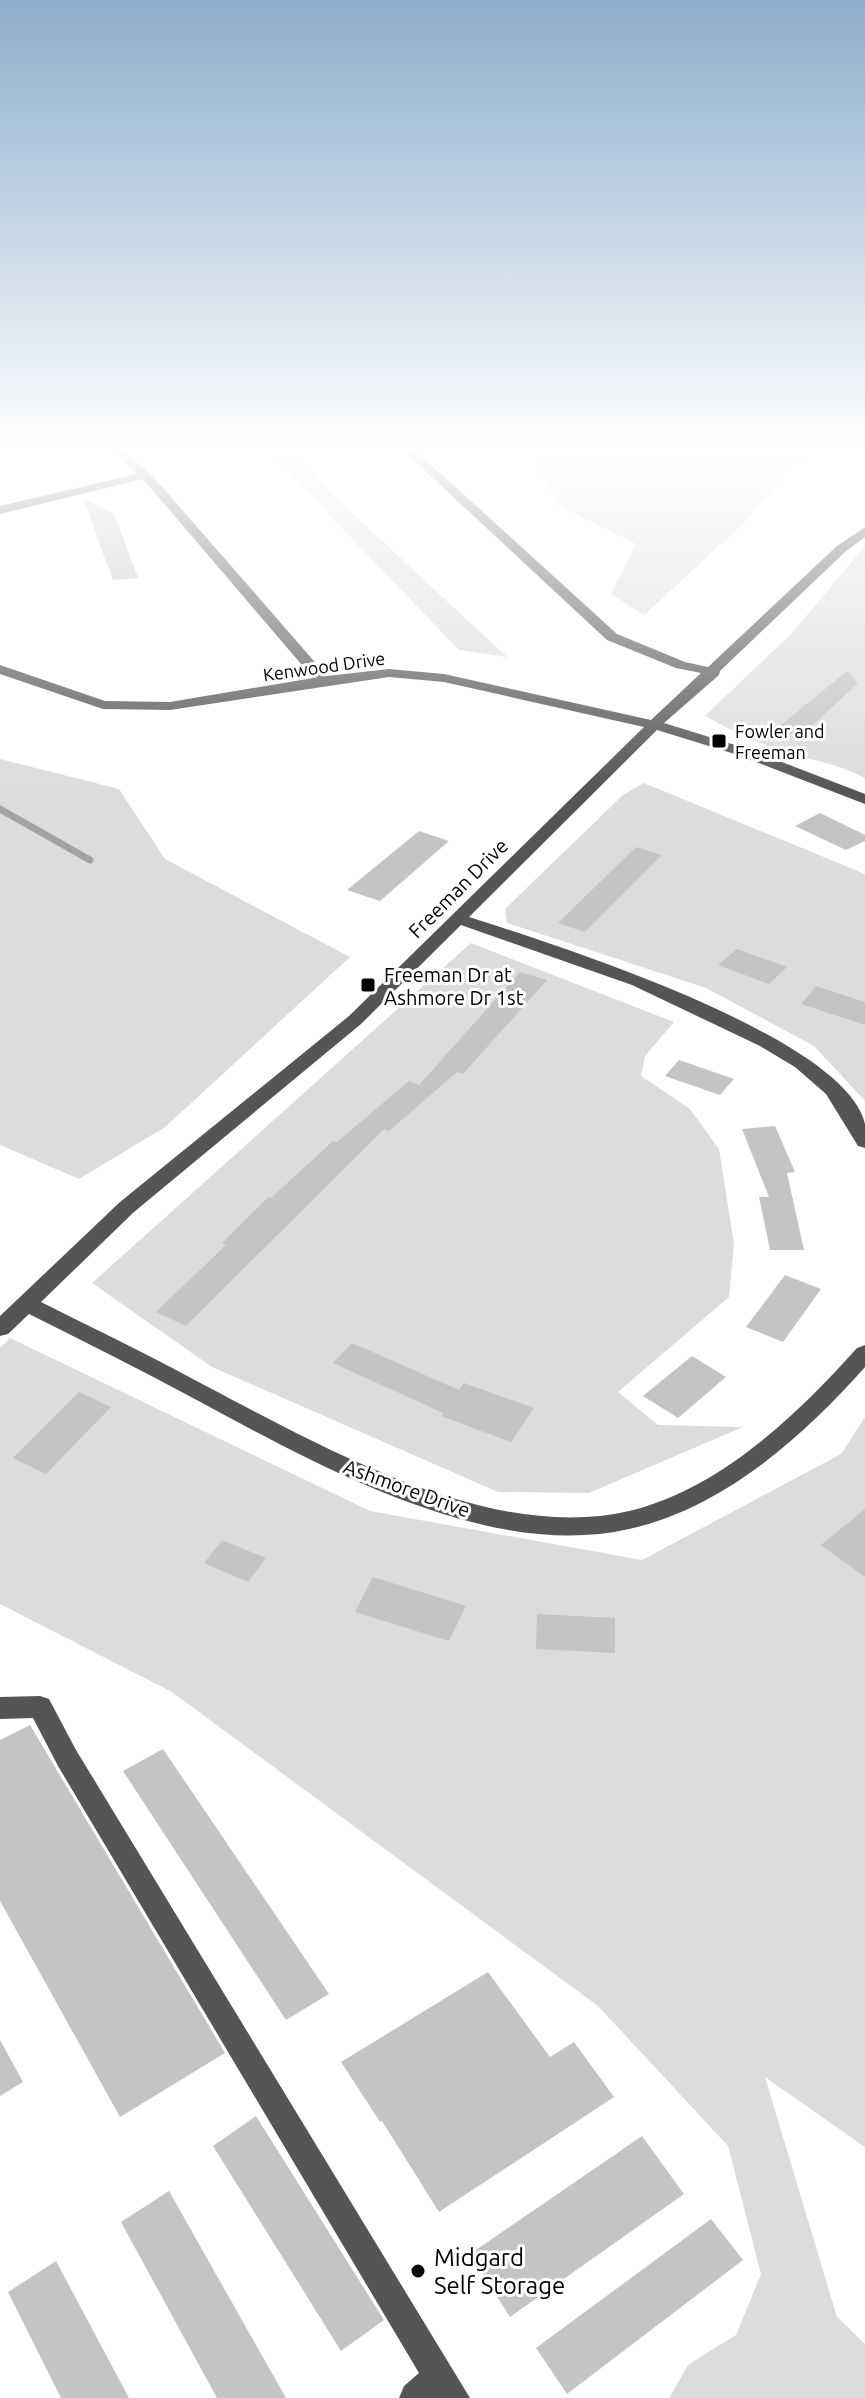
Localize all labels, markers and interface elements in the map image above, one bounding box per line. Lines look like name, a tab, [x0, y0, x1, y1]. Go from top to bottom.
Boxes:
street label: Kenwood Drive	[262, 648, 386, 684]
place label: Fowler and Freeman	[735, 721, 825, 762]
marker: Fowler and Freeman	[710, 732, 728, 750]
street label: Freeman Drive	[404, 834, 512, 942]
place label: Freeman Dr at Ashmore Dr 1st	[384, 963, 524, 1009]
marker: Freeman Dr at Ashmore Dr 1st	[359, 976, 377, 994]
street label: Ashmore Drive	[341, 1454, 473, 1522]
place label: Midgard Self Storage	[434, 2244, 565, 2299]
marker: Midgard Self Storage	[409, 2262, 427, 2280]

